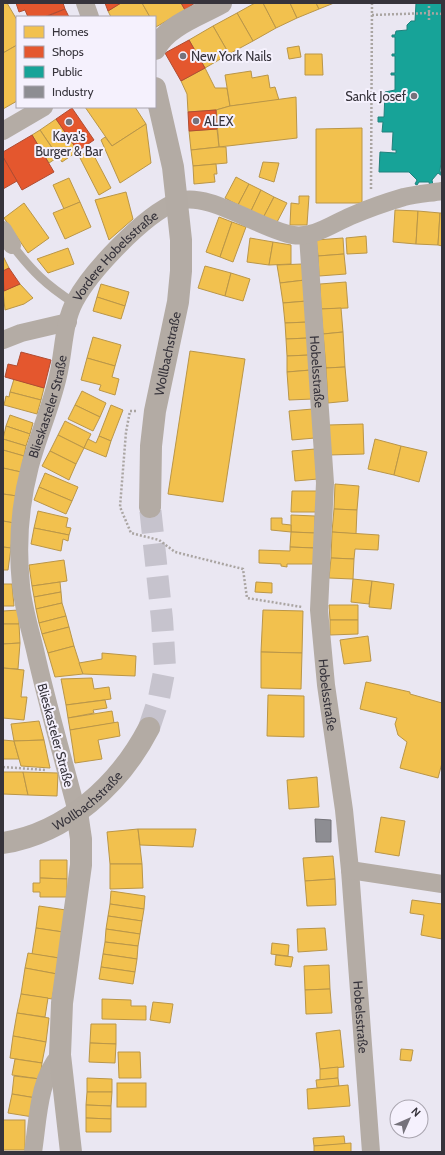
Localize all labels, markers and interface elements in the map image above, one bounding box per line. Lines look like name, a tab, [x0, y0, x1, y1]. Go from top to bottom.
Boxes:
legend	[16, 16, 156, 108]
text: Homes	[52, 24, 89, 39]
text: Shops	[52, 44, 84, 59]
place label: New York Nails	[191, 48, 272, 64]
marker: New York Nails	[178, 51, 188, 61]
text: Public	[52, 64, 83, 79]
text: Industry	[52, 84, 93, 99]
place label: Sankt Josef	[345, 88, 407, 104]
marker: Sankt Josef	[409, 91, 419, 101]
place label: ALEX	[204, 113, 234, 129]
marker: ALEX	[191, 116, 201, 126]
marker: Kaya's Burger & Bar	[64, 117, 74, 127]
place label: Kaya's Burger & Bar	[35, 128, 104, 159]
street label: Vordere Hobelsstraße	[69, 207, 161, 304]
street label: Wollbachstraße	[150, 310, 184, 397]
street label: Hobelsstraße	[307, 335, 328, 409]
street label: Blieskasteler Straße	[25, 354, 70, 460]
street label: Hobelsstraße	[316, 658, 341, 732]
street label: Blieskasteler Straße	[34, 681, 78, 789]
street label: Wollbachstraße	[49, 767, 126, 834]
street label: Hobelsstraße	[350, 980, 372, 1054]
north arrow	[389, 1099, 429, 1139]
text: N	[408, 1104, 424, 1120]

